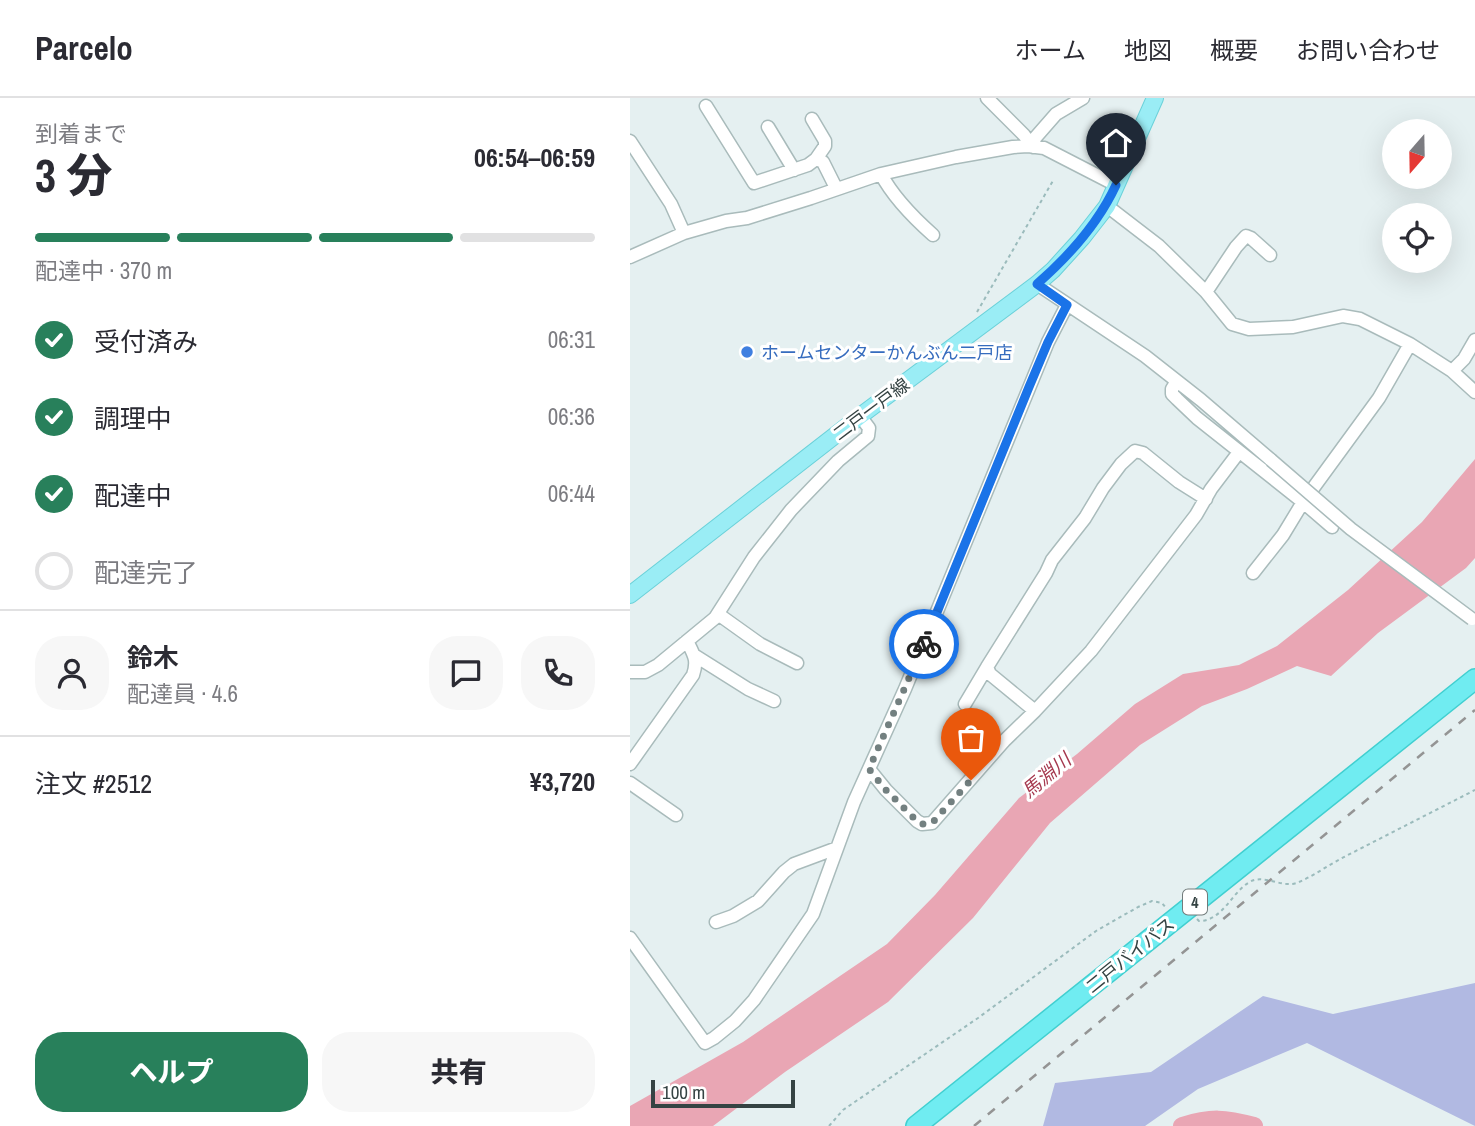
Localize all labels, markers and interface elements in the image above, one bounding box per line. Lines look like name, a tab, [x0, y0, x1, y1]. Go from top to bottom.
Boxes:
text: Parcelo	[35, 26, 133, 70]
text: ホーム	[1015, 34, 1086, 66]
text: 地図	[1124, 34, 1172, 66]
text: 概要	[1210, 34, 1258, 66]
text: お問い合わせ	[1296, 34, 1440, 66]
pin	[1086, 113, 1146, 185]
text: 到着まで	[35, 118, 127, 149]
north arrow	[1382, 119, 1452, 189]
map controls	[1382, 119, 1452, 273]
icon: home	[1097, 124, 1135, 162]
text: 06:54–06:59	[474, 140, 595, 175]
text: 3 分	[35, 144, 112, 206]
button: locate	[1382, 203, 1452, 273]
text: 配達中 · 370 m	[35, 255, 172, 286]
icon: check	[35, 321, 73, 359]
text: 受付済み	[94, 324, 198, 359]
text: 06:31	[548, 324, 595, 355]
place label: ホームセンターかんぶん二戸店	[761, 340, 1012, 365]
marker: ホームセンターかんぶん二戸店	[739, 344, 755, 360]
street label: 二戸一戸線	[828, 372, 914, 446]
icon: check	[35, 398, 73, 436]
text: 調理中	[94, 401, 172, 436]
text: 06:36	[548, 401, 595, 432]
icon: check	[35, 475, 73, 513]
text: 配達中	[94, 478, 172, 513]
text: 06:44	[548, 478, 595, 509]
text: 配達完了	[94, 555, 198, 590]
courier	[889, 609, 959, 679]
icon: bike	[905, 625, 943, 663]
button: person	[35, 636, 109, 710]
button: chat	[429, 636, 503, 710]
button: phone	[521, 636, 595, 710]
text: 鈴木	[127, 640, 179, 675]
text: 配達員 · 4.6	[127, 678, 238, 709]
pin	[941, 708, 1001, 780]
icon: bag	[952, 719, 990, 757]
water label: 馬淵川	[1016, 745, 1078, 803]
text: ¥3,720	[530, 764, 595, 799]
text: 注文 #2512	[35, 766, 152, 801]
road number: 4	[1183, 890, 1207, 915]
street label: 二戸バイパス	[1080, 911, 1180, 999]
button: ヘルプ	[35, 1032, 308, 1112]
button: 共有	[322, 1032, 595, 1112]
scale bar	[651, 1077, 794, 1109]
text: 100 m	[662, 1079, 705, 1105]

